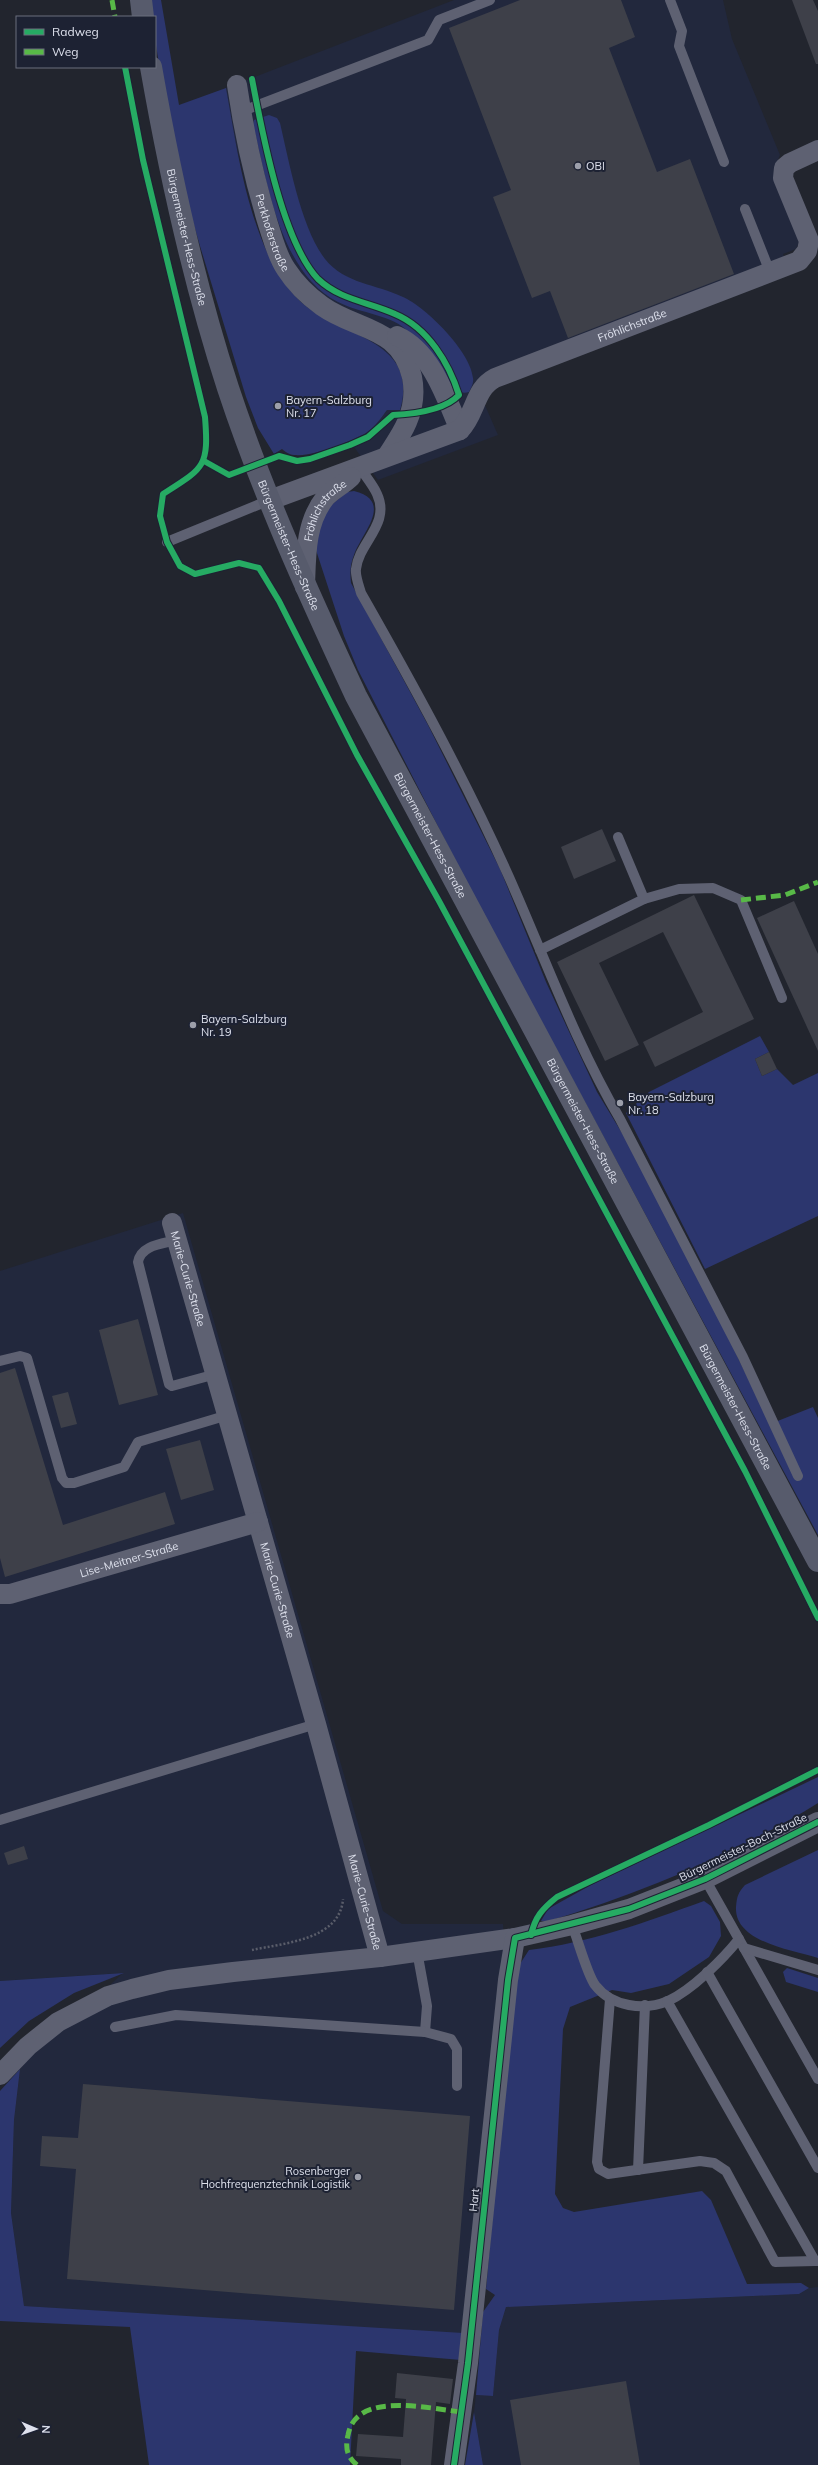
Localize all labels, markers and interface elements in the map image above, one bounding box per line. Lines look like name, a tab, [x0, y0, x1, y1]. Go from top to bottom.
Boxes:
legend	[16, 16, 156, 68]
text: Radweg	[52, 24, 99, 39]
text: Weg	[52, 44, 78, 59]
place label: OBI	[586, 159, 605, 173]
marker: OBI	[573, 161, 583, 171]
street label: Bürgermeister-Hess-Straße	[164, 167, 210, 307]
street label: Perkhoferstraße	[253, 192, 293, 274]
street label: Fröhlichstraße	[596, 306, 668, 345]
place label: Bayern-Salzburg Nr. 17	[286, 393, 372, 420]
marker: Bayern-Salzburg Nr. 17	[273, 401, 283, 411]
street label: Fröhlichstraße	[301, 477, 349, 543]
street label: Bürgermeister-Hess-Straße	[255, 478, 323, 613]
street label: Bürgermeister-Hess-Straße	[391, 770, 470, 901]
place label: Bayern-Salzburg Nr. 19	[201, 1012, 287, 1039]
marker: Bayern-Salzburg Nr. 19	[188, 1020, 198, 1030]
street label: Bürgermeister-Hess-Straße	[544, 1056, 622, 1186]
place label: Bayern-Salzburg Nr. 18	[628, 1090, 714, 1117]
marker: Bayern-Salzburg Nr. 18	[615, 1098, 625, 1108]
street label: Marie-Curie-Straße	[168, 1229, 208, 1328]
street label: Bürgermeister-Hess-Straße	[696, 1342, 775, 1472]
street label: Lise-Meitner-Straße	[78, 1539, 180, 1580]
street label: Marie-Curie-Straße	[257, 1541, 298, 1640]
street label: Bürgermeister-Boch-Straße	[677, 1810, 809, 1884]
street label: Marie-Curie-Straße	[345, 1853, 385, 1952]
place label: Rosenberger Hochfrequenztechnik Logistik	[200, 2164, 350, 2191]
marker: Rosenberger Hochfrequenztechnik Logistik	[353, 2172, 363, 2182]
street label: Hart	[466, 2188, 482, 2212]
north arrow	[16, 2409, 56, 2449]
text: N	[39, 2425, 53, 2434]

